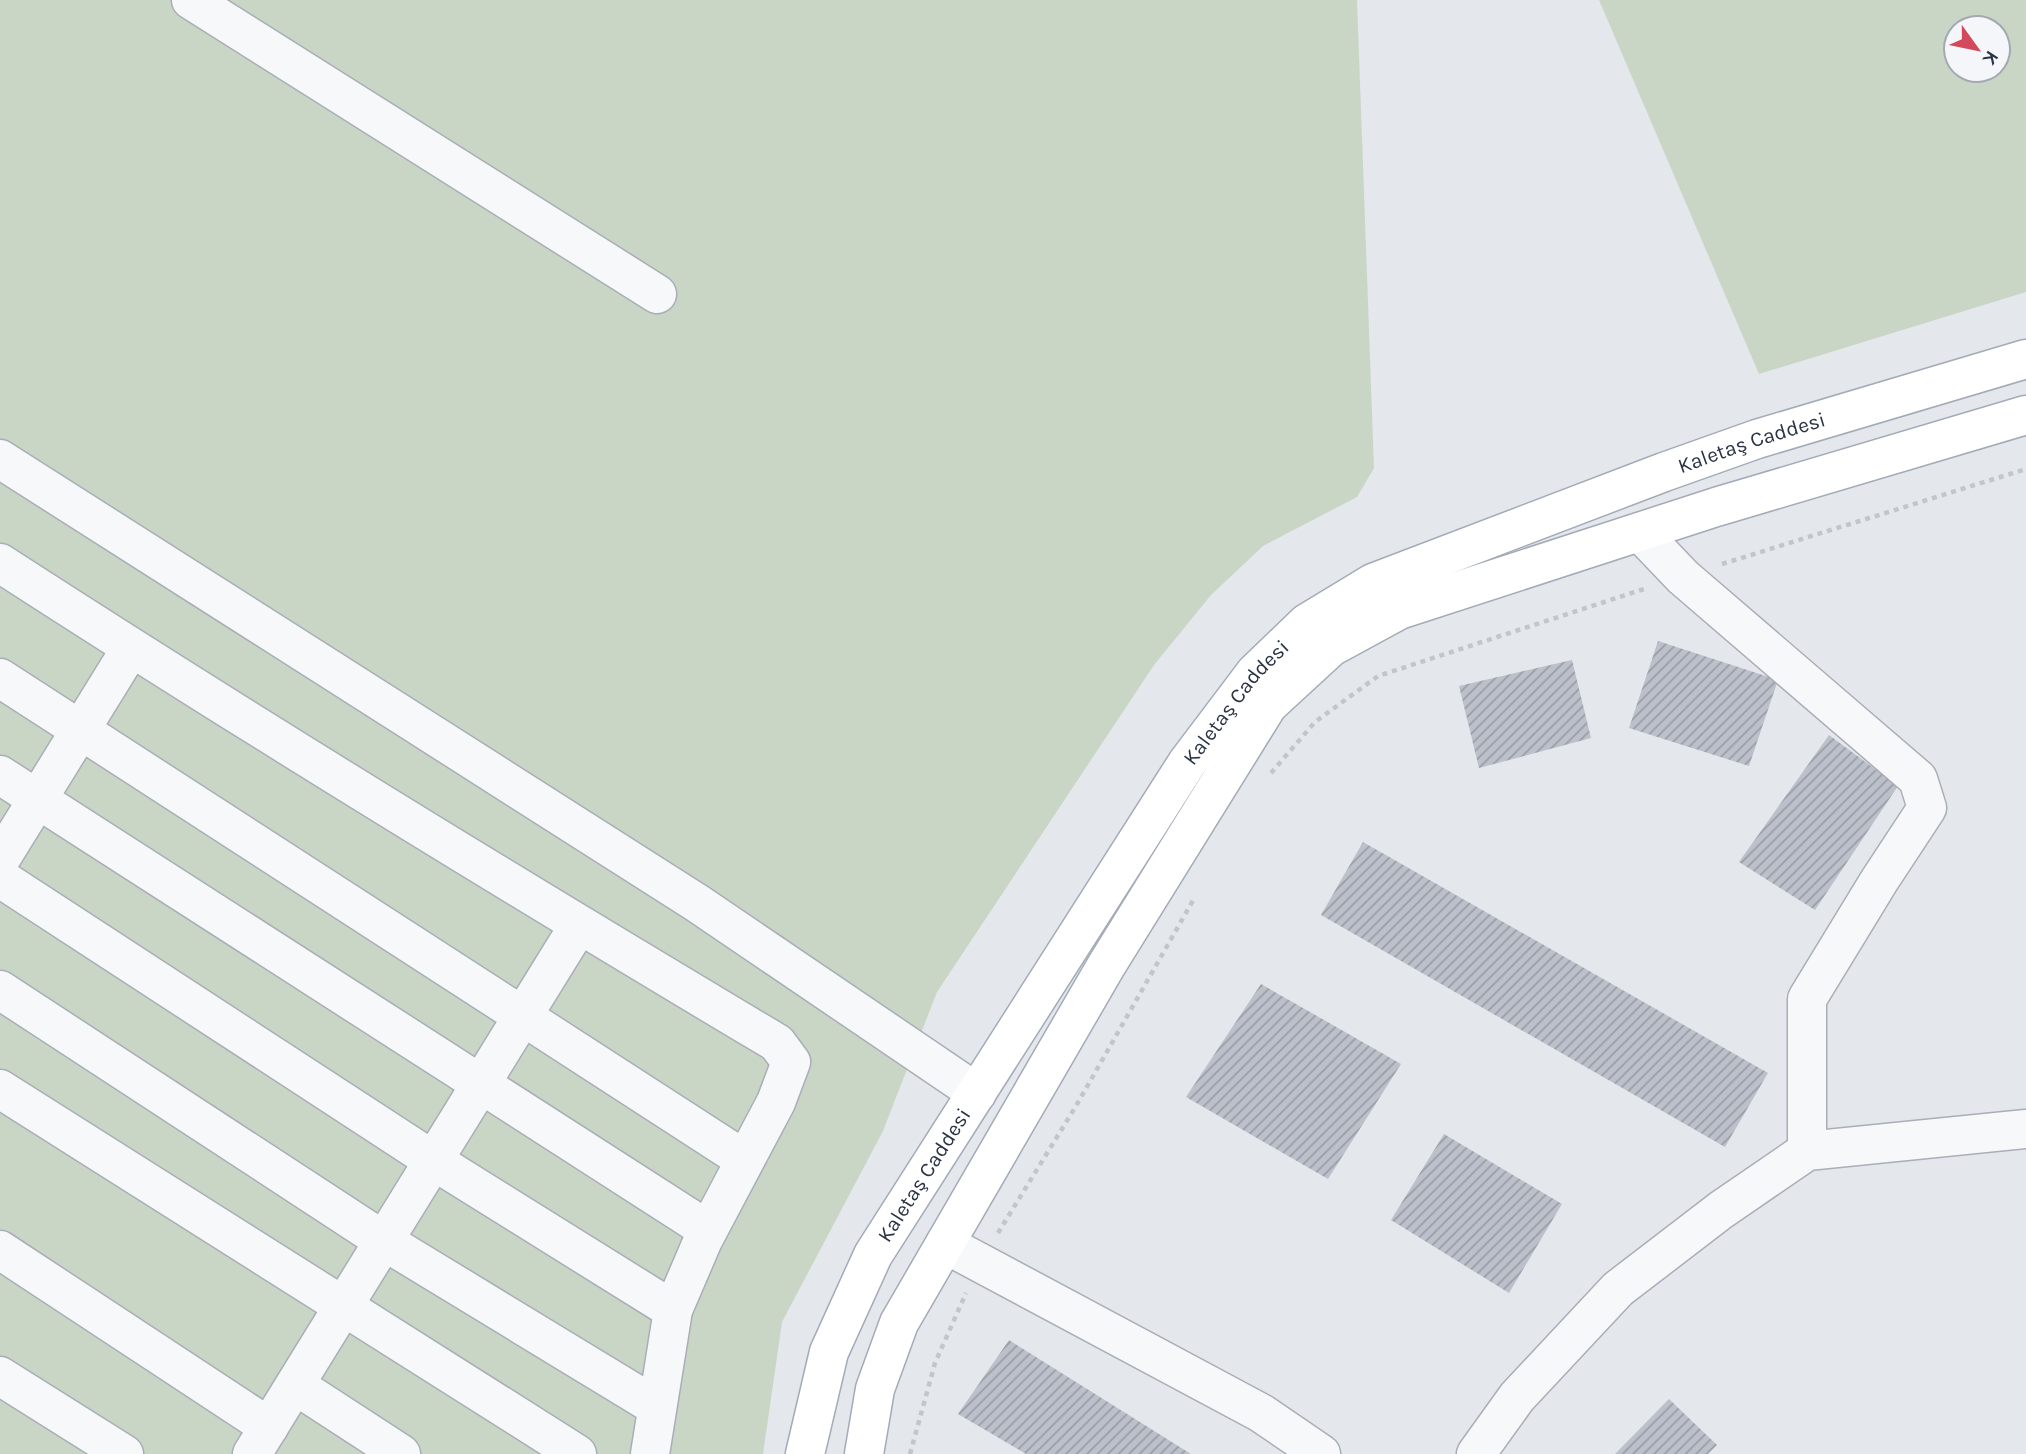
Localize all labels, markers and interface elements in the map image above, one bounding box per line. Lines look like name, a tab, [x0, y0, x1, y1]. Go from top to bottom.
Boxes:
north arrow	[1942, 14, 2012, 84]
text: K	[1978, 47, 2003, 69]
street label: Kaletaş Caddesi	[1675, 407, 1828, 478]
street label: Kaletaş Caddesi	[1178, 635, 1294, 769]
street label: Kaletaş Caddesi	[872, 1104, 975, 1247]

